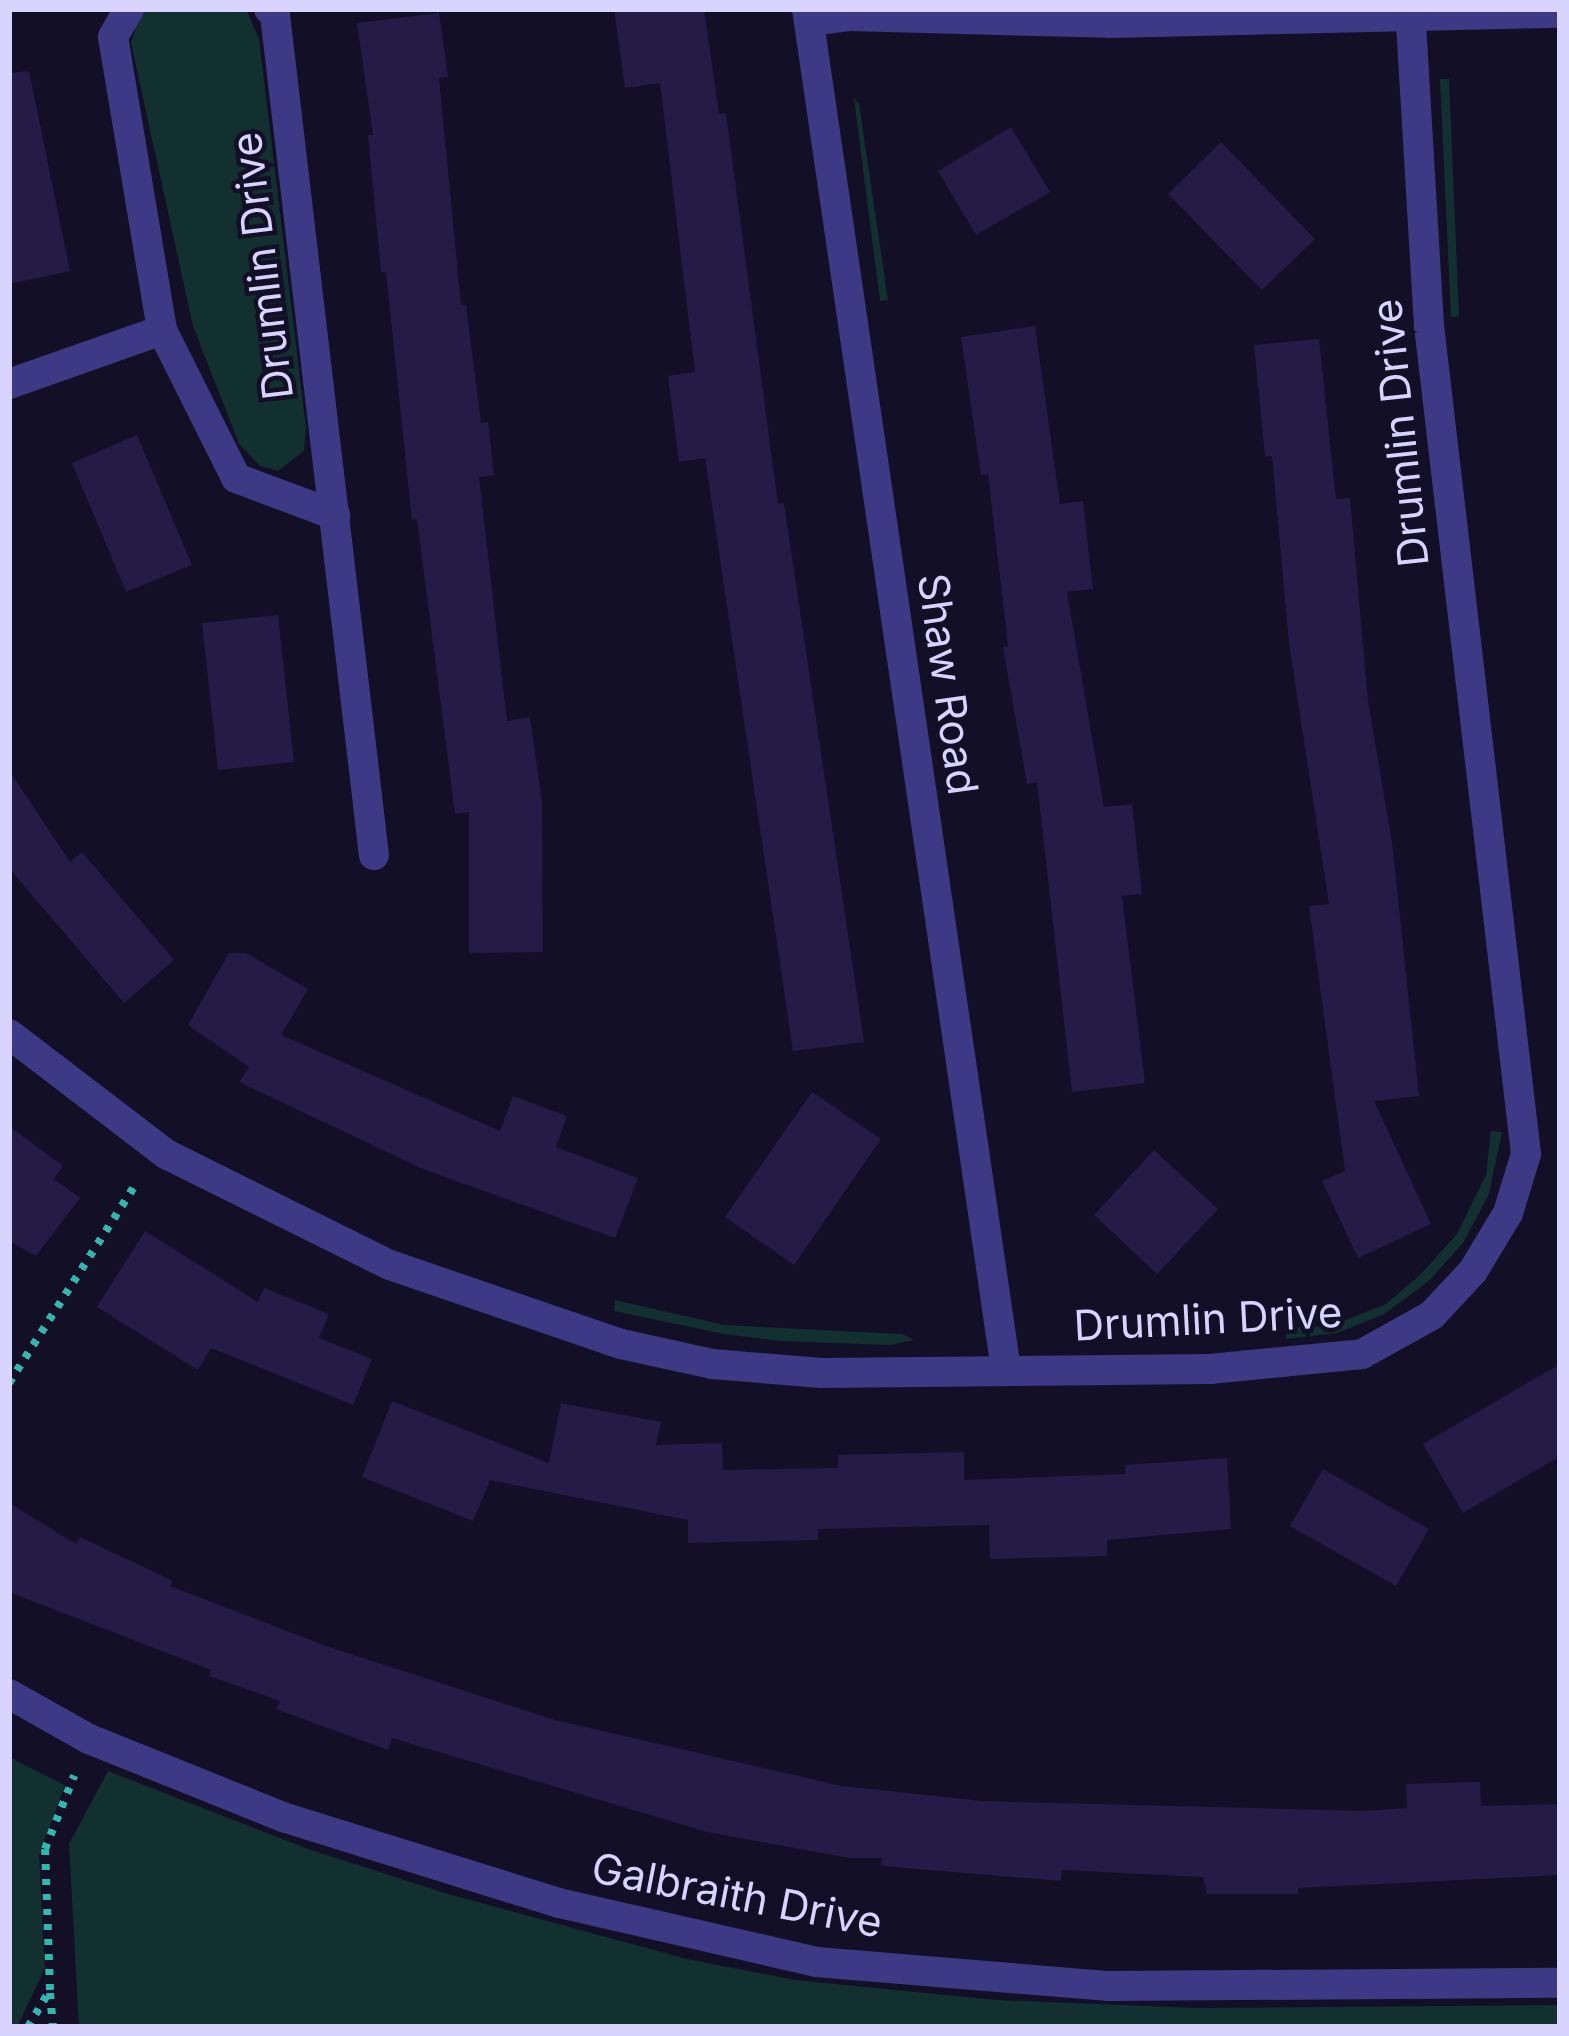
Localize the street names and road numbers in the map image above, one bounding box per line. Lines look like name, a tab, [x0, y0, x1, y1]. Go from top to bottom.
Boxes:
street label: Drumlin Drive	[221, 129, 303, 403]
street label: Drumlin Drive	[1361, 297, 1439, 569]
street label: Shaw Road	[908, 570, 988, 798]
street label: Drumlin Drive	[1072, 1287, 1344, 1351]
street label: Galbraith Drive	[587, 1842, 887, 1948]

